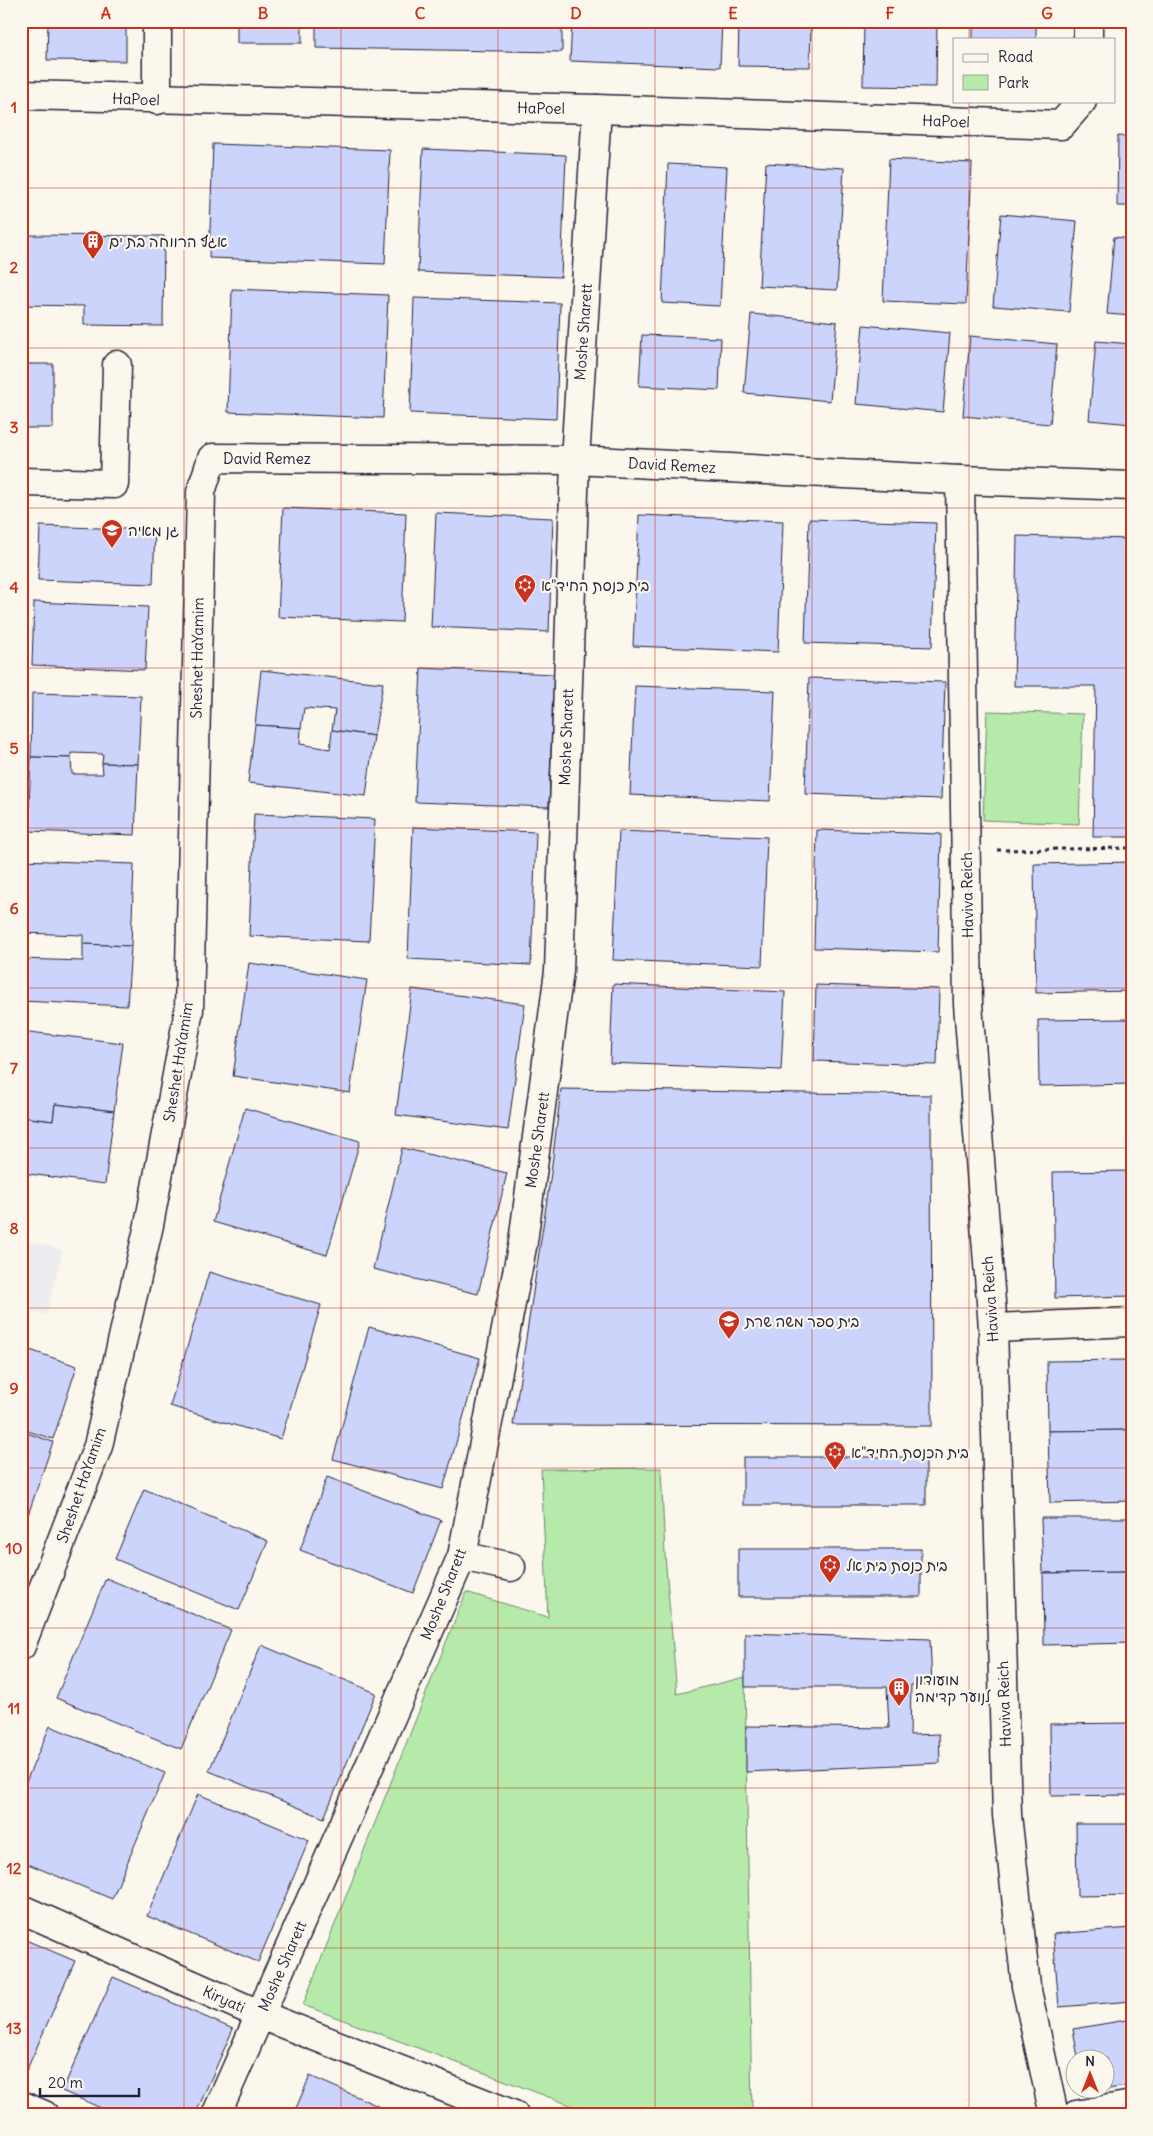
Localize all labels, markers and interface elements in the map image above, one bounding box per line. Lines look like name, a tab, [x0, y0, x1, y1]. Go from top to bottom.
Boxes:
text: A	[101, 3, 111, 23]
text: B	[258, 3, 269, 23]
text: C	[415, 3, 426, 23]
text: D	[570, 3, 582, 23]
text: E	[728, 3, 738, 23]
text: F	[885, 3, 895, 23]
text: G	[1041, 3, 1053, 23]
legend	[953, 38, 1116, 102]
text: Road	[998, 47, 1033, 66]
text: Park	[998, 73, 1029, 92]
street label: HaPoel	[112, 89, 160, 109]
text: 1	[11, 97, 17, 117]
street label: HaPoel	[517, 98, 565, 118]
street label: HaPoel	[922, 111, 970, 131]
building icon: אגף הרווחה בת ים	[81, 229, 105, 260]
place label: אגף הרווחה בת ים	[109, 232, 227, 251]
text: 2	[10, 257, 19, 277]
street label: Moshe Sharett	[570, 283, 596, 381]
text: 3	[9, 417, 19, 437]
street label: David Remez	[223, 449, 311, 468]
street label: David Remez	[628, 453, 716, 477]
school or university icon: גן מאיה	[100, 518, 124, 549]
place label: גן מאיה	[128, 521, 179, 540]
synagogue icon: בית כנסת החיד"א	[513, 573, 537, 604]
place label: בית כנסת החיד"א	[541, 576, 649, 595]
text: 4	[9, 577, 19, 597]
street label: Sheshet HaYamim	[186, 597, 208, 719]
street label: Moshe Sharett	[555, 688, 577, 786]
text: 5	[9, 738, 19, 758]
street label: Haviva Reich	[957, 851, 977, 938]
text: 6	[9, 898, 19, 918]
street label: Sheshet HaYamim	[159, 1001, 197, 1123]
text: 7	[10, 1058, 18, 1078]
street label: Moshe Sharett	[521, 1091, 553, 1189]
text: 8	[9, 1218, 19, 1238]
street label: Haviva Reich	[977, 1255, 1002, 1343]
school or university icon: בית ספר משה שרת	[717, 1309, 741, 1340]
place label: בית ספר משה שרת	[744, 1312, 860, 1331]
text: 9	[9, 1378, 19, 1398]
street label: Sheshet HaYamim	[52, 1425, 110, 1545]
synagogue icon: בית הכנסת החיד"א	[823, 1440, 847, 1471]
place label: בית הכנסת החיד"א	[851, 1443, 969, 1462]
text: 10	[6, 1538, 22, 1558]
street label: Moshe Sharett	[416, 1545, 470, 1643]
synagogue icon: בית כנסת בית אל	[818, 1553, 842, 1584]
place label: בית כנסת בית אל	[846, 1556, 948, 1575]
street label: Haviva Reich	[993, 1660, 1015, 1747]
place label: מועודון לנוער קדימה	[915, 1670, 991, 1706]
building icon: מועודון לנוער קדימה	[887, 1676, 911, 1707]
text: 11	[8, 1698, 20, 1718]
text: 12	[6, 1858, 22, 1878]
street label: Moshe Sharett	[254, 1918, 310, 2014]
street label: Kiryati	[200, 1981, 248, 2017]
text: 13	[6, 2018, 22, 2038]
north arrow	[1066, 2048, 1116, 2098]
text: N	[1085, 2052, 1095, 2070]
scale bar	[40, 2066, 139, 2098]
text: 20 m	[48, 2073, 83, 2092]

